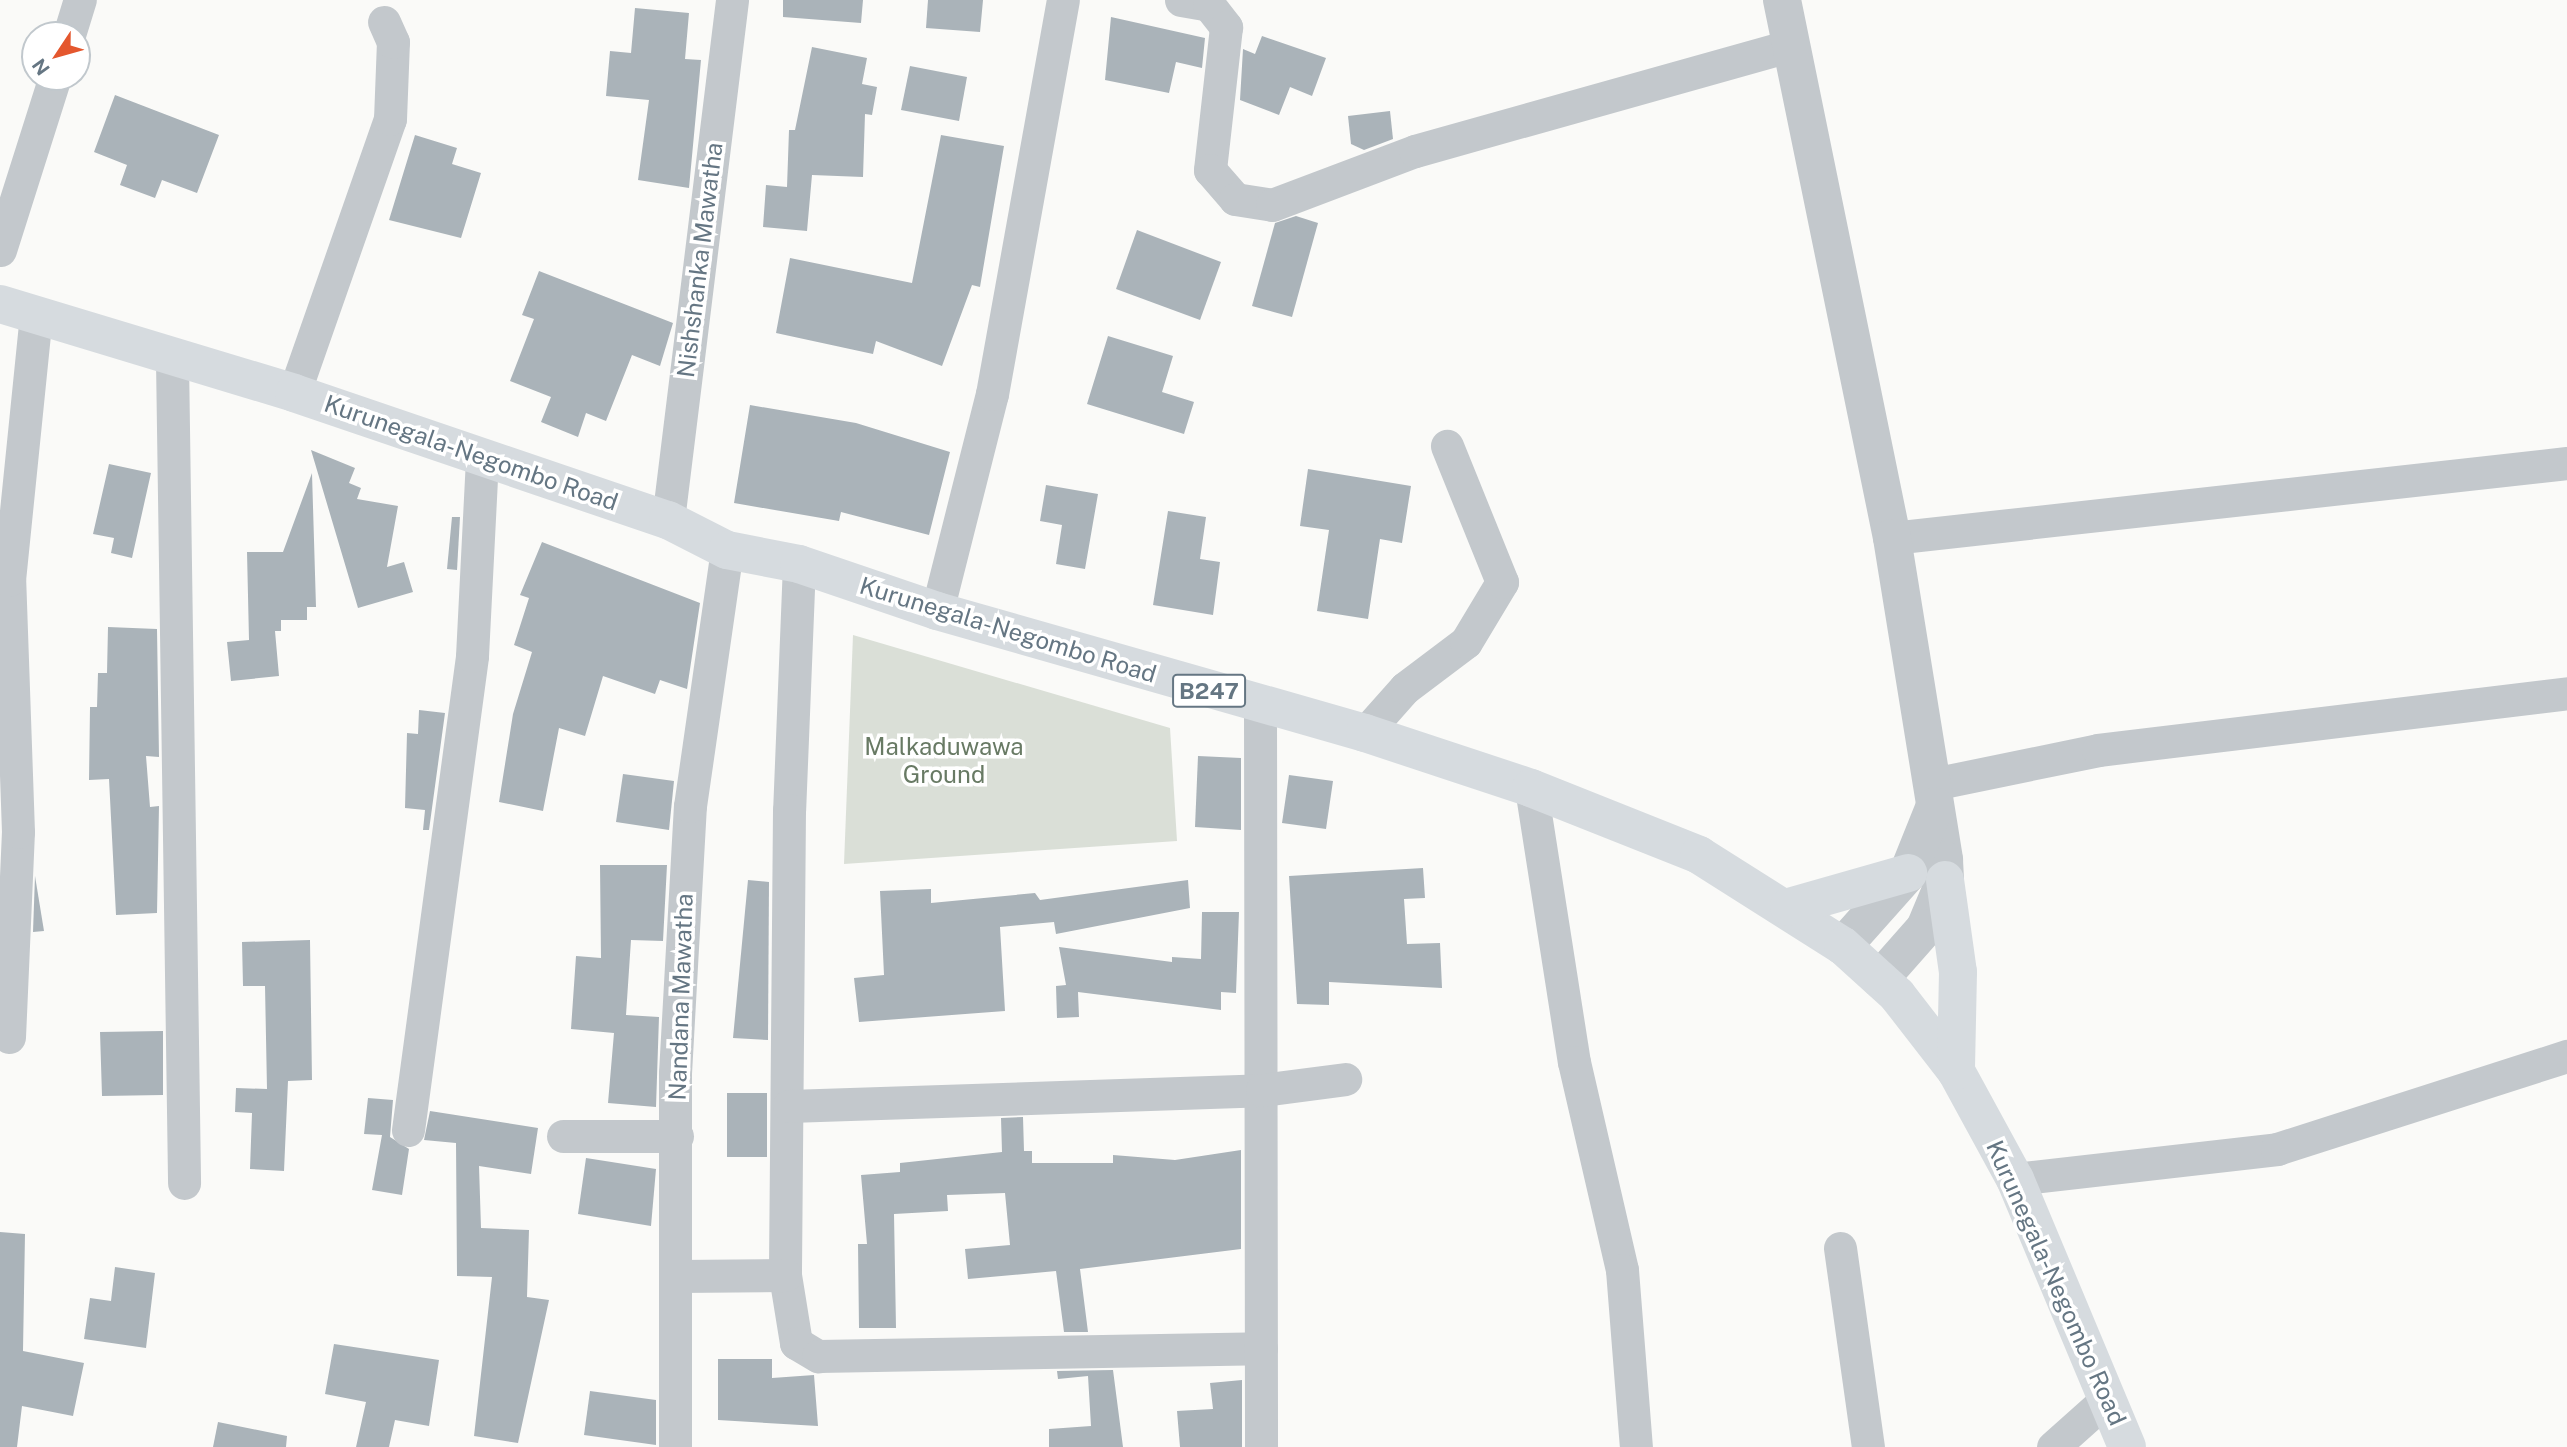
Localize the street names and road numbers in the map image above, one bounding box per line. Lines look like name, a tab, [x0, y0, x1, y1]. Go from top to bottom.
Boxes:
street label: Nishshanka Mawatha	[671, 141, 729, 379]
street label: Kurunegala-Negombo Road	[320, 389, 622, 517]
street label: Kurunegala-Negombo Road	[856, 571, 1160, 689]
road number: B247	[1170, 671, 1248, 710]
street label: Nandana Mawatha	[663, 893, 699, 1101]
street label: Kurunegala-Negombo Road	[1980, 1136, 2132, 1430]

